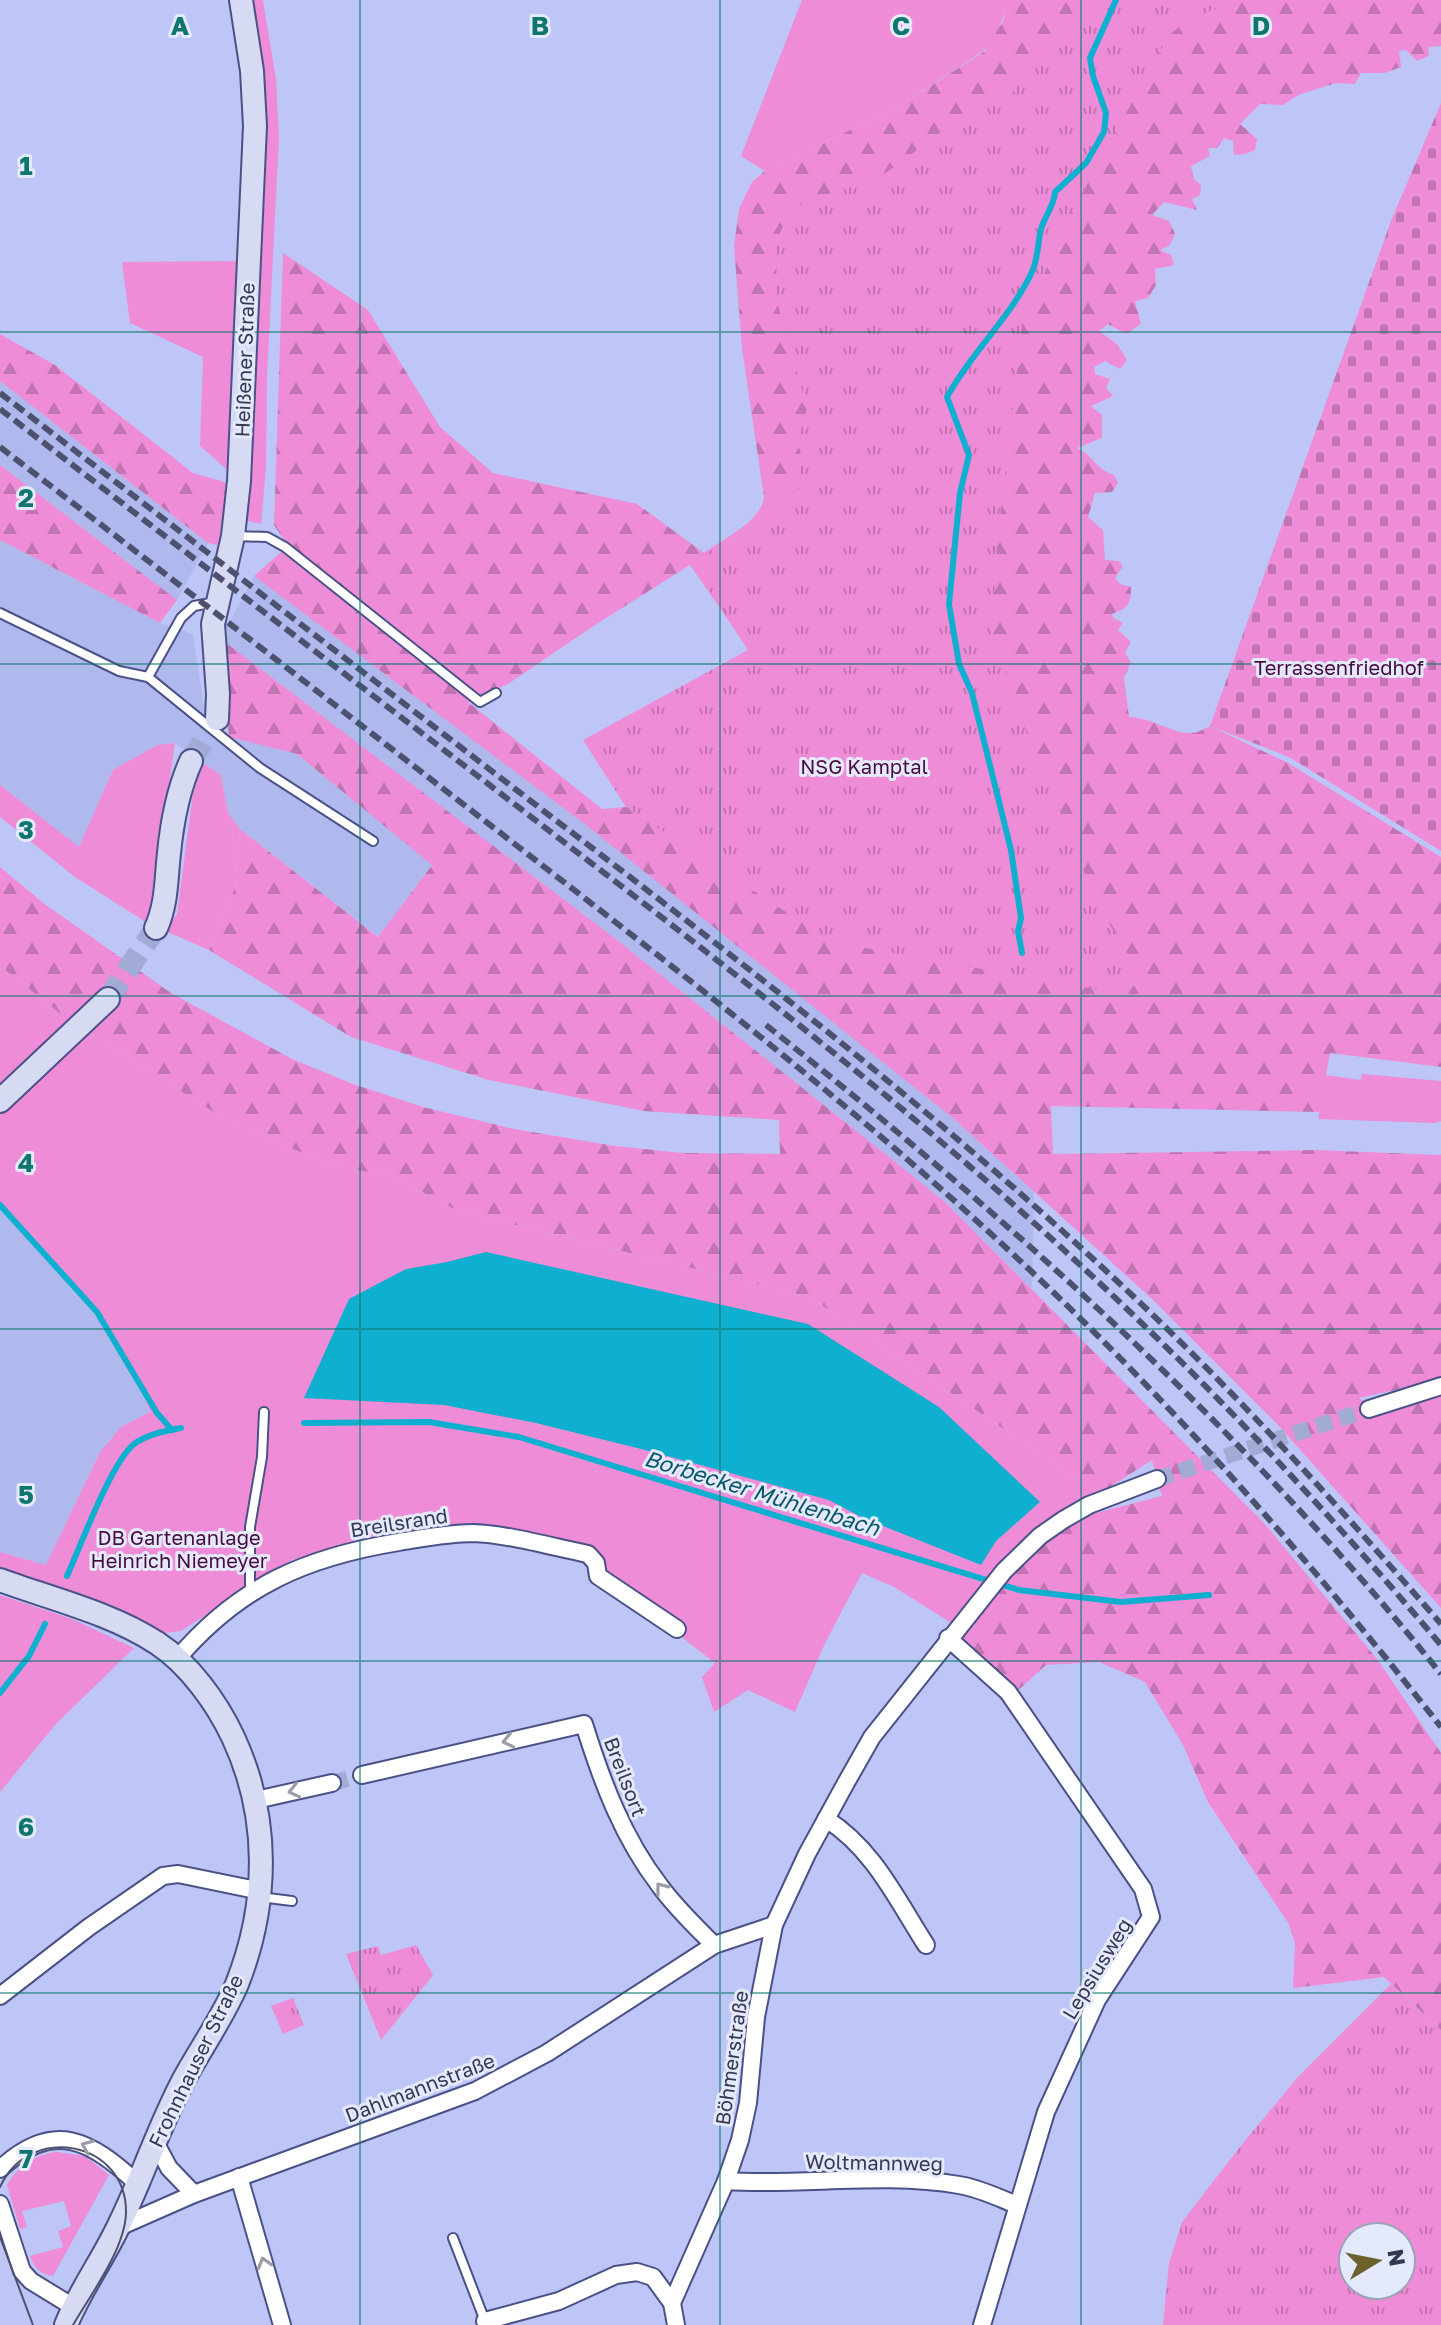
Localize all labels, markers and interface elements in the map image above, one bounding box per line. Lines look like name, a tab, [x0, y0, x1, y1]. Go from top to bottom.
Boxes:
text: A	[171, 10, 190, 41]
text: B	[531, 10, 549, 41]
text: C	[892, 10, 910, 41]
text: D	[1252, 10, 1270, 41]
text: 1	[19, 150, 33, 181]
street label: Heißener Straße	[229, 282, 259, 438]
text: 2	[18, 482, 34, 513]
park label: Terrassenfriedhof	[1254, 655, 1424, 679]
park label: NSG Kamptal	[800, 754, 928, 778]
text: 3	[18, 814, 34, 845]
text: 4	[18, 1147, 34, 1178]
water label: Borbecker Mühlenbach	[642, 1444, 884, 1542]
text: 5	[18, 1479, 34, 1510]
street label: Breilsrand	[348, 1502, 449, 1542]
park label: DB Gartenanlage Heinrich Niemeyer	[90, 1525, 268, 1572]
one-way arrow	[501, 1731, 515, 1748]
street label: Breilsort	[600, 1734, 652, 1820]
one-way arrow	[288, 1782, 301, 1799]
text: 6	[18, 1811, 34, 1842]
one-way arrow	[657, 1882, 671, 1897]
street label: Lepsiusweg	[1057, 1914, 1136, 2023]
street label: Frohnhauser Straße	[143, 1970, 247, 2151]
street label: Böhmerstraße	[710, 1989, 752, 2127]
street label: Dahlmannstraße	[341, 2047, 498, 2127]
one-way arrow	[81, 2140, 95, 2156]
text: 7	[19, 2143, 33, 2174]
street label: Woltmannweg	[805, 2149, 943, 2175]
north arrow	[1337, 2221, 1417, 2301]
text: N	[1382, 2247, 1412, 2268]
one-way arrow	[257, 2257, 273, 2271]

